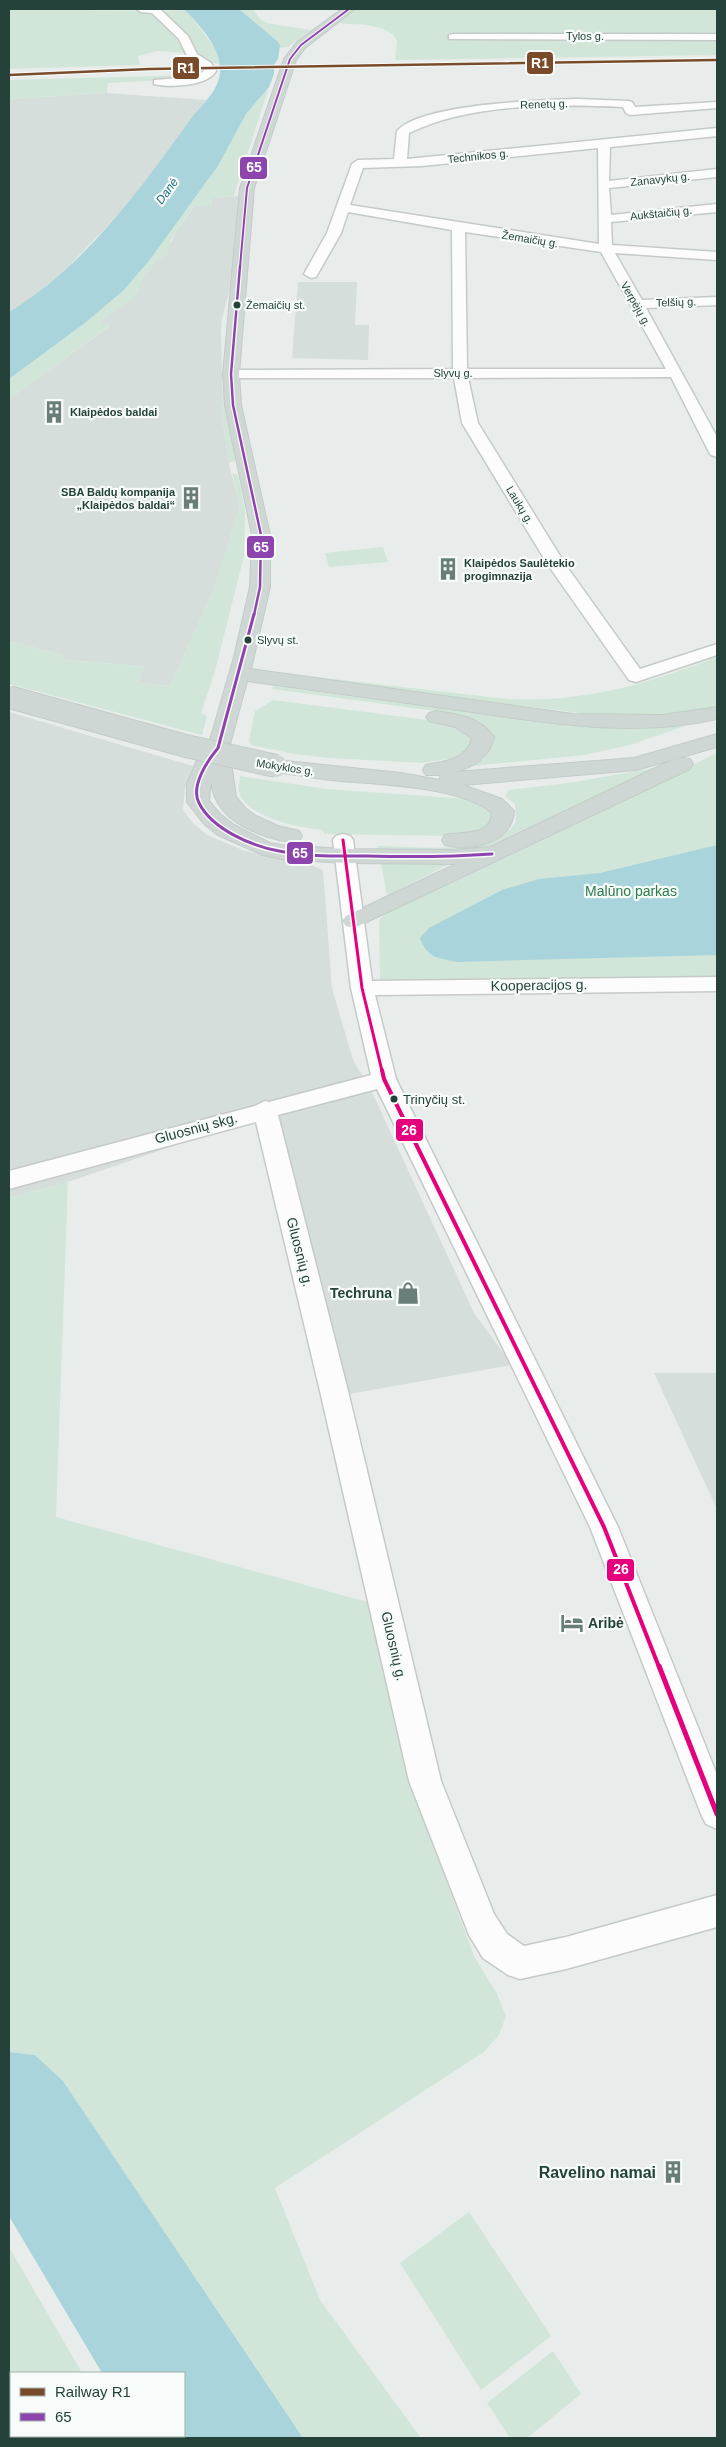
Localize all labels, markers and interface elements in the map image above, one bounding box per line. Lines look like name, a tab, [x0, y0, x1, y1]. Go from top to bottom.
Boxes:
street label: Tylos g.	[566, 30, 604, 42]
line badge: R1	[526, 51, 554, 75]
text: R1	[531, 55, 549, 71]
line badge: R1	[172, 56, 200, 80]
text: R1	[177, 60, 195, 76]
street label: Renetų g.	[520, 97, 568, 111]
street label: Technikos g.	[447, 147, 509, 165]
line badge: 65	[239, 156, 268, 180]
text: 65	[246, 159, 262, 175]
street label: Zanavykų g.	[630, 170, 690, 188]
water label: Danė	[153, 175, 181, 207]
street label: Aukštaičių g.	[629, 204, 693, 222]
street label: Žemaičių g.	[501, 229, 559, 249]
street label: Verpėjų g.	[618, 280, 654, 328]
street label: Telšių g.	[656, 295, 696, 309]
place label: Žemaičių st.	[246, 299, 305, 311]
marker: Žemaičių st.	[232, 300, 242, 310]
street label: Slyvų g.	[433, 367, 473, 379]
building icon: Klaipėdos baldai	[41, 399, 67, 425]
place label: Klaipėdos baldai	[70, 406, 157, 418]
street label: Laukų g.	[504, 484, 536, 526]
building icon: SBA Baldų kompanija „Klaipėdos baldai“	[178, 485, 204, 511]
place label: SBA Baldų kompanija „Klaipėdos baldai“	[61, 486, 176, 511]
line badge: 65	[246, 535, 275, 559]
text: 65	[253, 539, 269, 555]
building icon: Klaipėdos Saulėtekio progimnazija	[435, 556, 461, 582]
place label: Klaipėdos Saulėtekio progimnazija	[464, 557, 575, 582]
place label: Slyvų st.	[257, 634, 299, 646]
marker: Slyvų st.	[243, 635, 253, 645]
street label: Mokyklos g.	[255, 757, 315, 777]
line badge: 65	[286, 841, 314, 865]
text: 65	[292, 845, 308, 861]
park label: Malūno parkas	[585, 883, 677, 899]
street label: Kooperacijos g.	[491, 976, 587, 994]
place label: Trinyčių st.	[403, 1092, 465, 1107]
marker: Trinyčių st.	[389, 1094, 399, 1104]
street label: Gluosnių skg.	[153, 1109, 239, 1147]
line badge: 26	[395, 1118, 424, 1142]
text: 26	[401, 1122, 417, 1138]
street label: Gluosnių g.	[284, 1216, 316, 1288]
shop icon: Techruna	[395, 1280, 421, 1306]
place label: Techruna	[330, 1285, 392, 1301]
line badge: 26	[606, 1558, 635, 1582]
text: 26	[613, 1561, 629, 1577]
street label: Gluosnių g.	[378, 1610, 410, 1682]
hotel icon: Aribė	[559, 1610, 585, 1636]
place label: Aribė	[588, 1615, 624, 1631]
building icon: Ravelino namai	[660, 2159, 686, 2185]
place label: Ravelino namai	[539, 2164, 656, 2181]
legend	[10, 2372, 185, 2437]
text: Railway R1	[55, 2383, 131, 2400]
text: 65	[55, 2408, 72, 2425]

